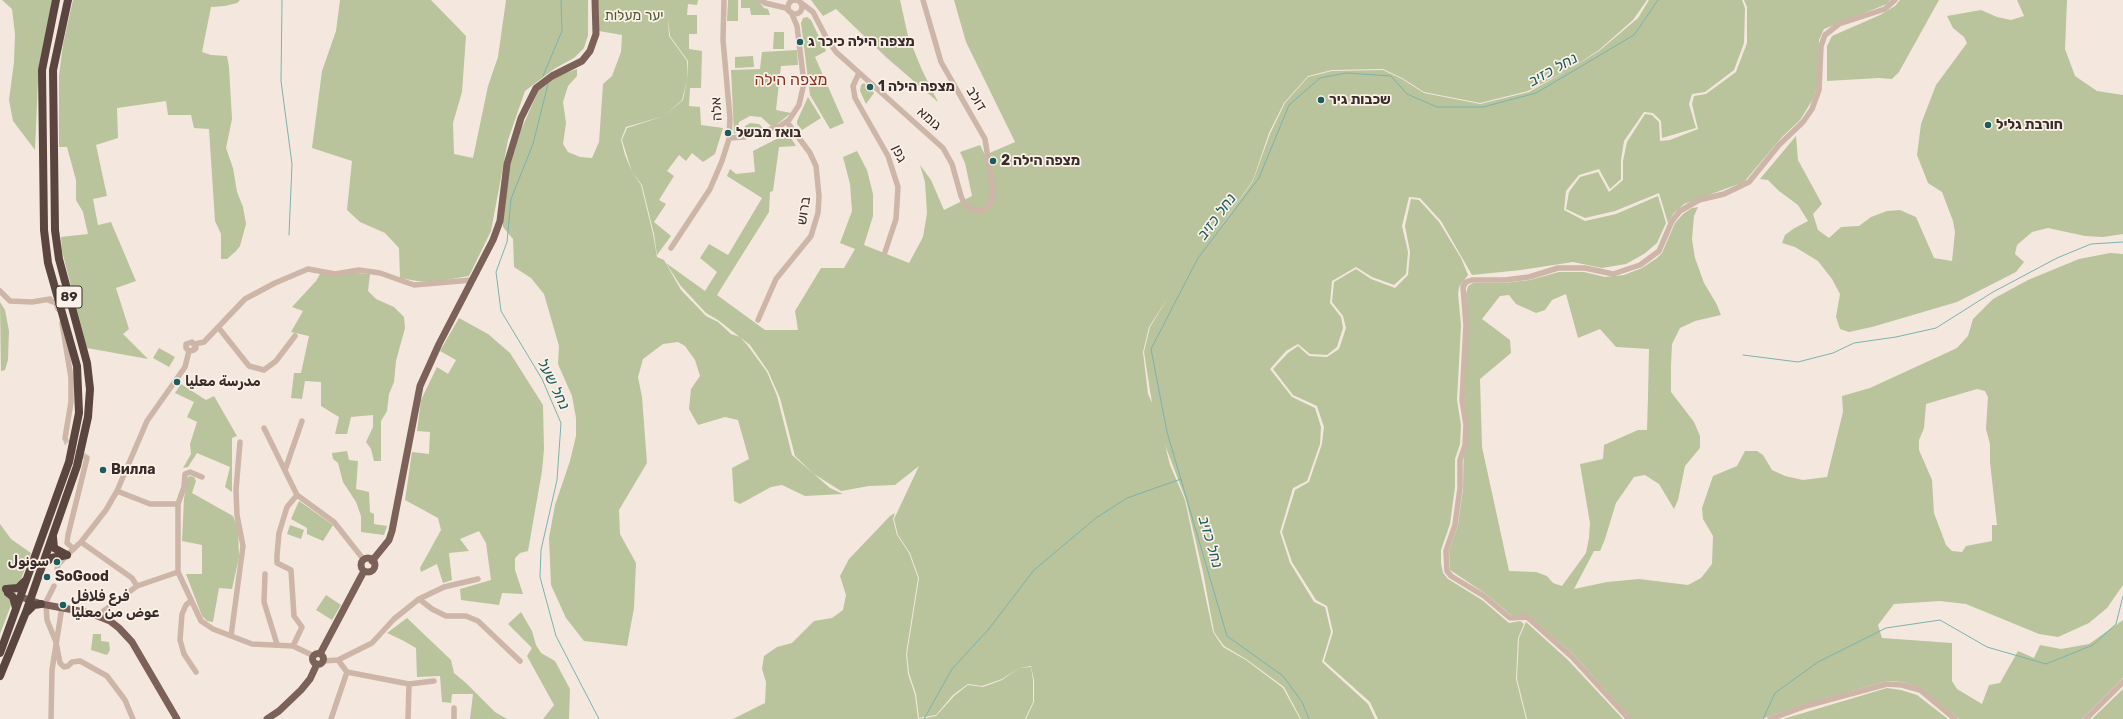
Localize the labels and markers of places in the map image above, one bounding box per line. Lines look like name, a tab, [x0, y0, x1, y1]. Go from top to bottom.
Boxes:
place label: מצפה הילה כיכר ג	[808, 34, 915, 50]
marker: מצפה הילה כיכר ג	[795, 37, 805, 47]
place label: מצפה הילה 1	[878, 79, 955, 95]
marker: מצפה הילה 1	[865, 82, 875, 92]
place label: שכבות גיר	[1329, 92, 1391, 108]
marker: שכבות גיר	[1316, 95, 1326, 105]
place label: חורבת גליל	[1996, 117, 2063, 133]
marker: חורבת גליל	[1983, 120, 1993, 130]
place label: בואז מבשל	[736, 125, 801, 141]
marker: בואז מבשל	[723, 128, 733, 138]
place label: מצפה הילה 2	[1001, 153, 1080, 169]
marker: מצפה הילה 2	[988, 156, 998, 166]
place label: مدرسة معليا	[185, 374, 261, 390]
marker: مدرسة معليا	[172, 377, 182, 387]
place label: Вилла	[111, 462, 156, 478]
marker: Вилла	[98, 465, 108, 475]
place label: سونول	[8, 554, 49, 570]
marker: سونول	[52, 557, 62, 567]
place label: SoGood	[55, 569, 109, 585]
marker: SoGood	[42, 572, 52, 582]
place label: فرع فلافل عوض من معليا	[71, 589, 159, 622]
marker: فرع فلافل عوض من معليا	[58, 600, 68, 610]

